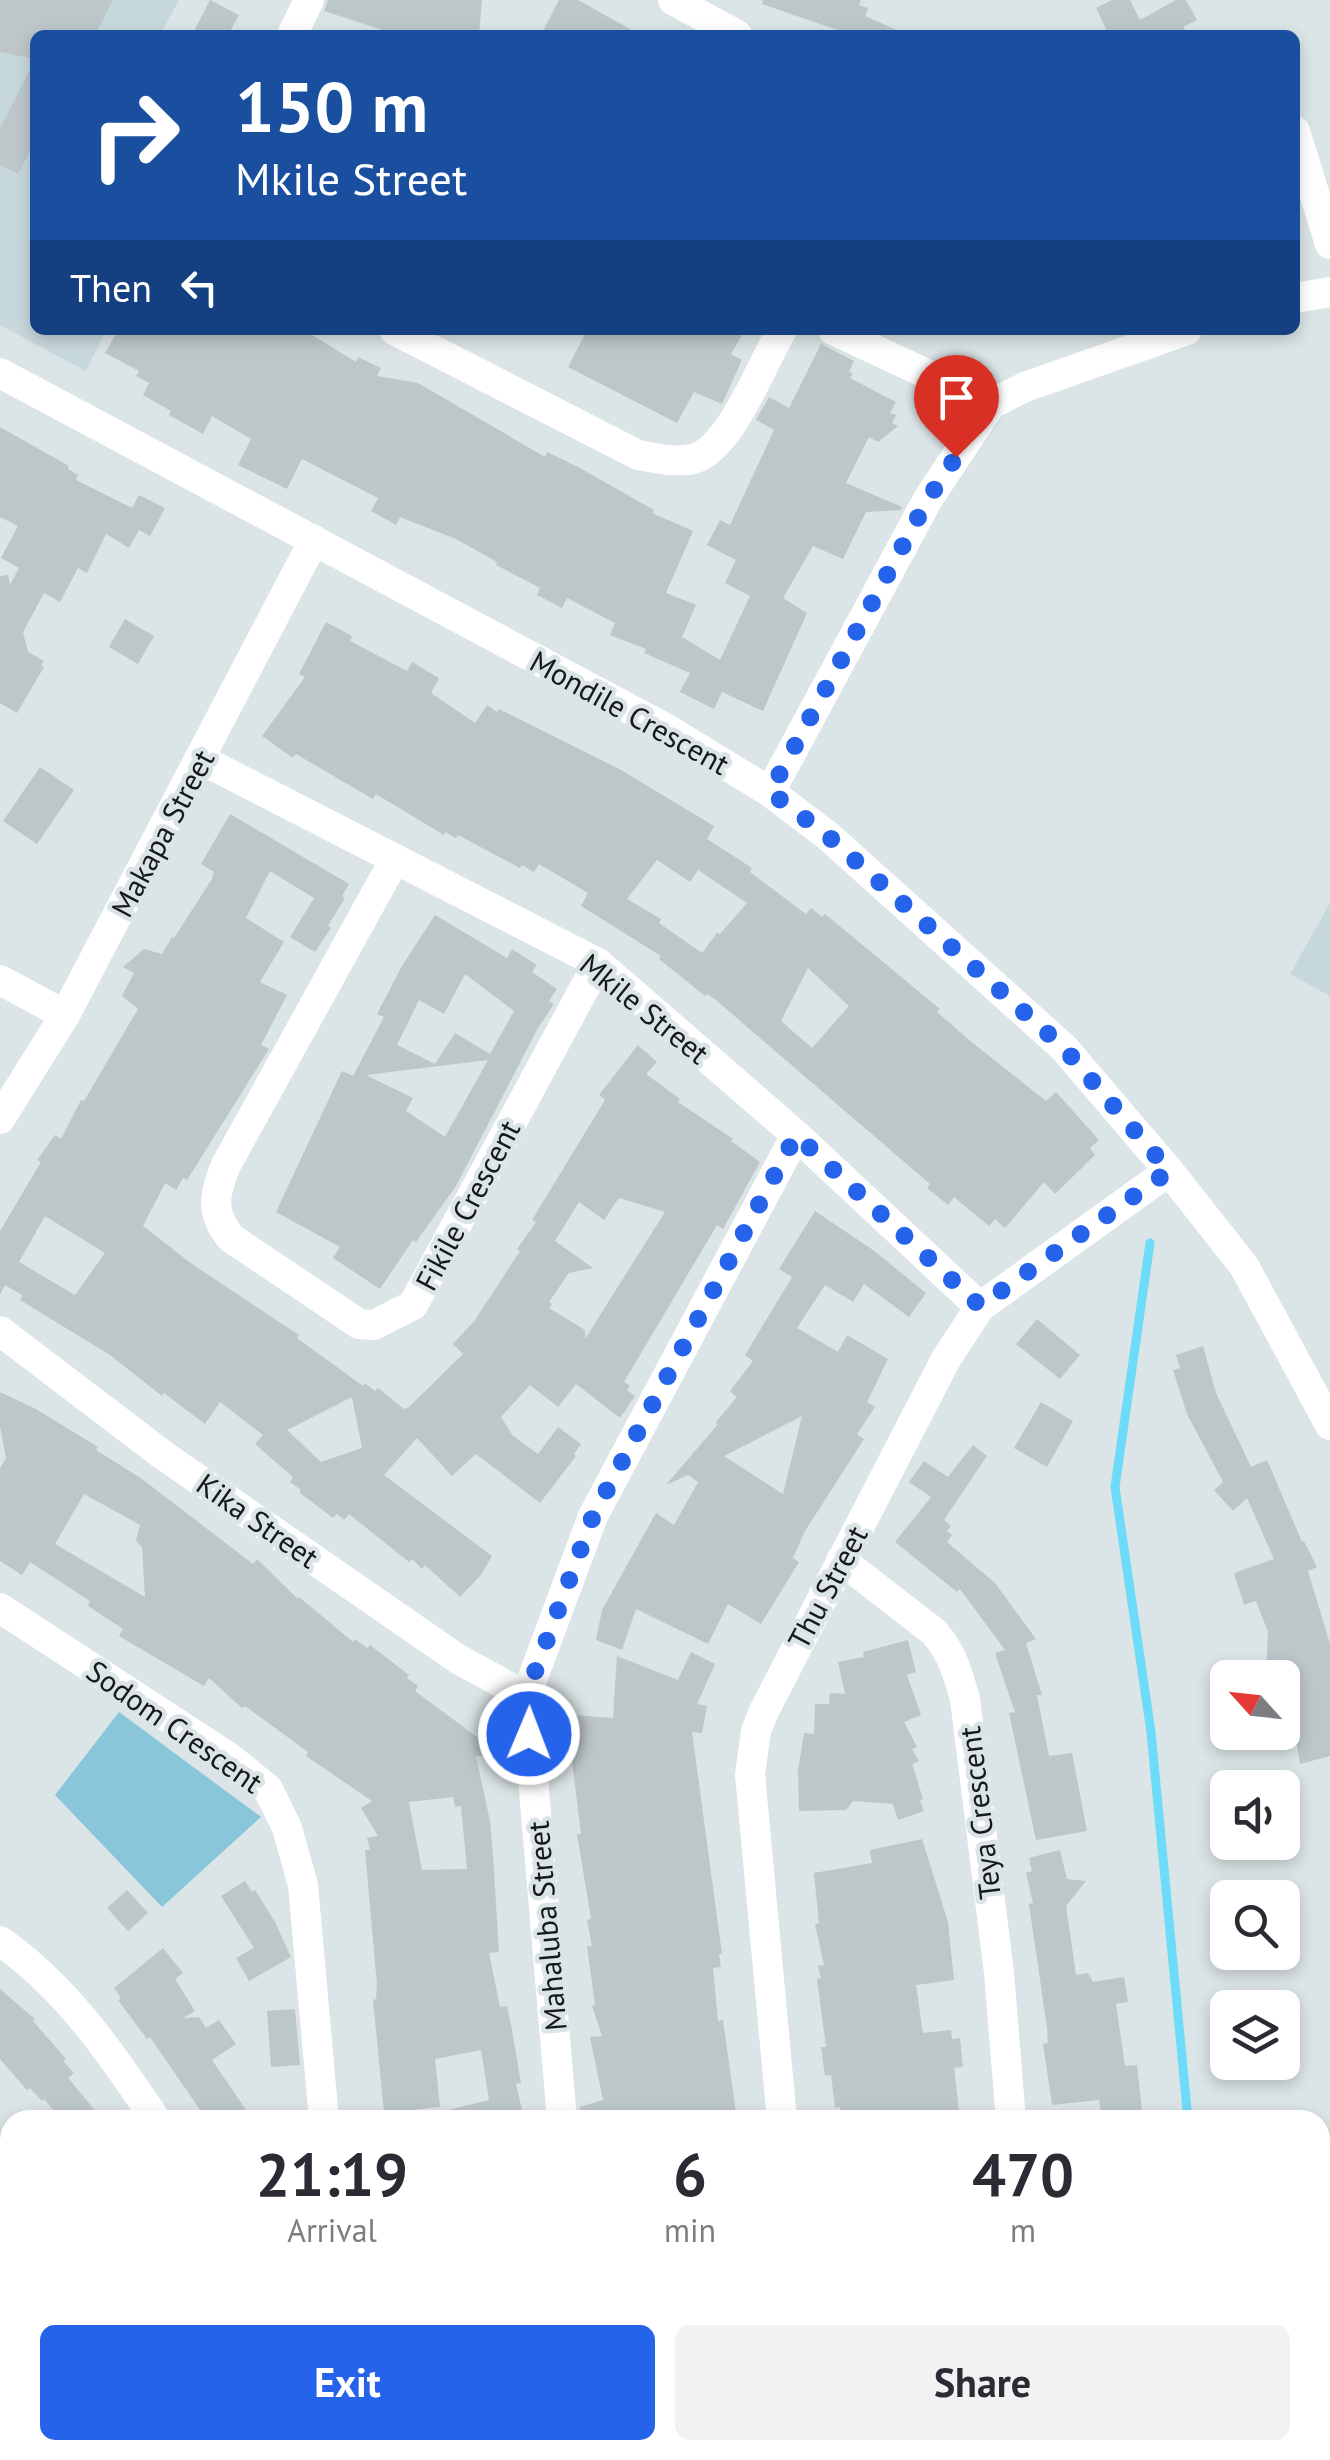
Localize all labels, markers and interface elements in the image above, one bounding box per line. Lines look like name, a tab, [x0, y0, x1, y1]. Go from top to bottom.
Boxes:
text: 150 m	[235, 61, 428, 151]
icon: right	[70, 70, 200, 200]
text: Mkile Street	[235, 149, 467, 207]
icon: left	[172, 260, 227, 315]
text: Then	[70, 263, 152, 312]
pin	[914, 355, 999, 458]
icon: arrive	[929, 370, 984, 425]
street label: Mondile Crescent	[524, 641, 736, 783]
street label: Makapa Street	[102, 743, 222, 923]
street label: Mkile Street	[573, 944, 717, 1072]
street label: Fikile Crescent	[406, 1113, 528, 1297]
street label: Kika Street	[189, 1464, 327, 1576]
street label: Thu Street	[778, 1519, 876, 1655]
street label: Sodom Crescent	[79, 1651, 271, 1801]
north arrow	[1210, 1660, 1300, 1750]
map controls	[1210, 1660, 1300, 2080]
position arrow	[477, 1682, 581, 1786]
street label: Teya Crescent	[949, 1724, 1009, 1902]
button: sound	[1210, 1770, 1300, 1860]
street label: Mahaluba Street	[517, 1819, 575, 2033]
button: search	[1210, 1880, 1300, 1970]
button: layers	[1210, 1990, 1300, 2080]
text: 21:19	[256, 2135, 408, 2213]
text: 6	[673, 2135, 707, 2213]
text: 470	[972, 2135, 1074, 2213]
text: Arrival	[287, 2209, 377, 2251]
text: min	[664, 2209, 716, 2251]
text: m	[1010, 2209, 1036, 2251]
button: Exit	[40, 2325, 655, 2440]
button: Share	[675, 2325, 1290, 2440]

